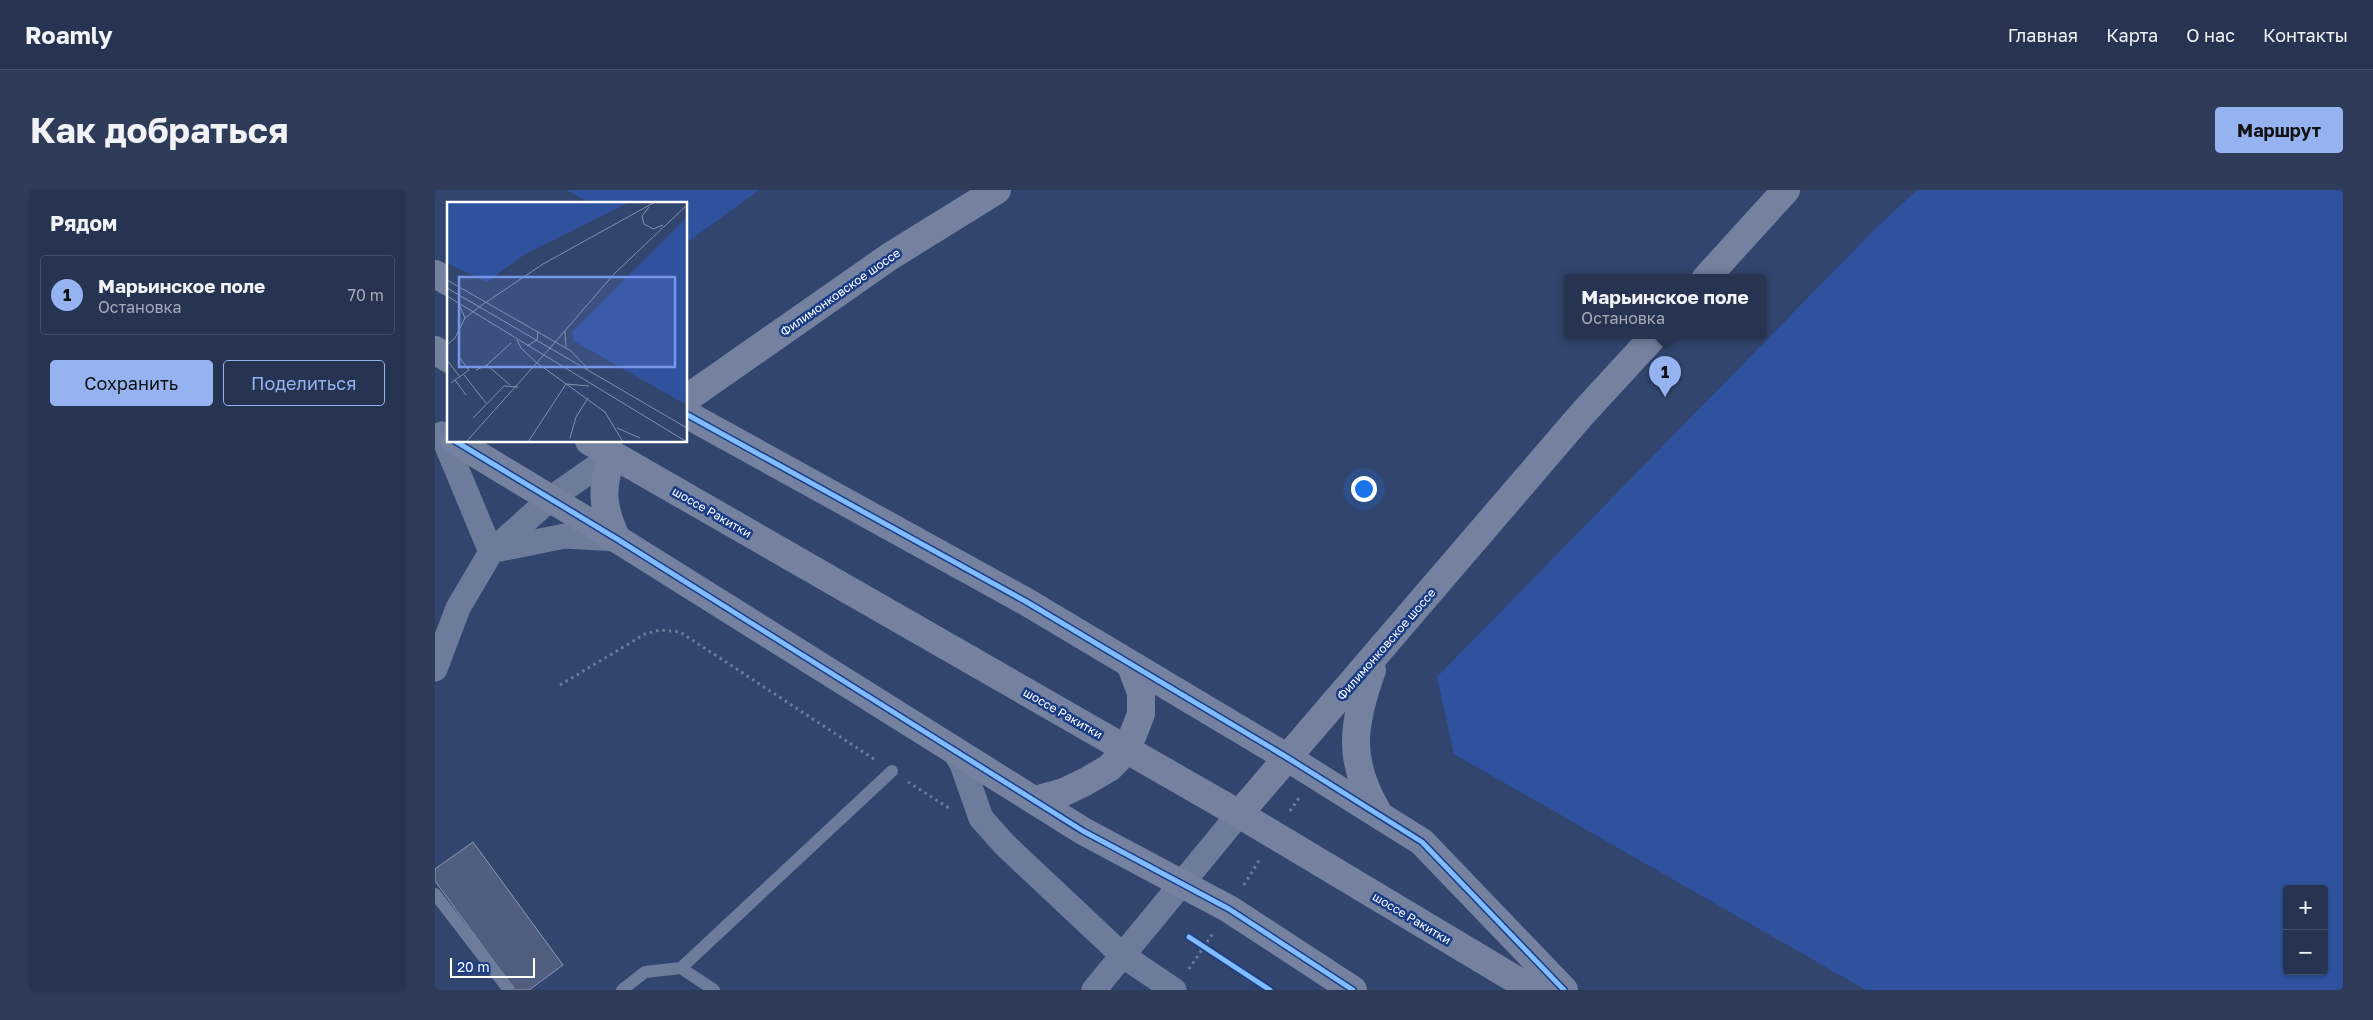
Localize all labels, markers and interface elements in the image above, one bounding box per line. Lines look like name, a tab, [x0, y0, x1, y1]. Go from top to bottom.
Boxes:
text: Roamly	[25, 20, 113, 49]
text: Главная	[2008, 24, 2078, 46]
text: Карта	[2106, 24, 2158, 46]
text: О нас	[2186, 24, 2235, 46]
text: Контакты	[2263, 24, 2348, 46]
button: Маршрут	[2215, 107, 2343, 153]
text: Как добраться	[30, 109, 288, 151]
inset map	[447, 202, 687, 442]
text: Рядом	[50, 210, 117, 236]
street label: Филимонковское шоссе	[777, 245, 903, 339]
text: Марьинское поле	[98, 274, 265, 297]
popup	[1564, 274, 1766, 339]
text: 1	[63, 285, 71, 305]
text: 70 m	[347, 285, 384, 305]
text: Марьинское поле	[1581, 285, 1749, 308]
text: Остановка	[98, 297, 182, 317]
text: Остановка	[1581, 308, 1665, 328]
pin: 1	[1649, 356, 1681, 397]
button: Сохранить	[50, 360, 213, 406]
button: Поделиться	[223, 360, 385, 406]
your location	[1351, 476, 1377, 502]
street label: шоссе Ракитки	[670, 483, 754, 541]
street label: Филимонковское шоссе	[1333, 585, 1439, 703]
street label: шоссе Ракитки	[1021, 684, 1105, 742]
map controls	[2283, 885, 2328, 975]
button: +	[2283, 885, 2328, 930]
street label: шоссе Ракитки	[1370, 889, 1454, 947]
button: −	[2283, 930, 2328, 975]
scale bar	[450, 955, 535, 978]
text: 20 m	[457, 958, 490, 975]

